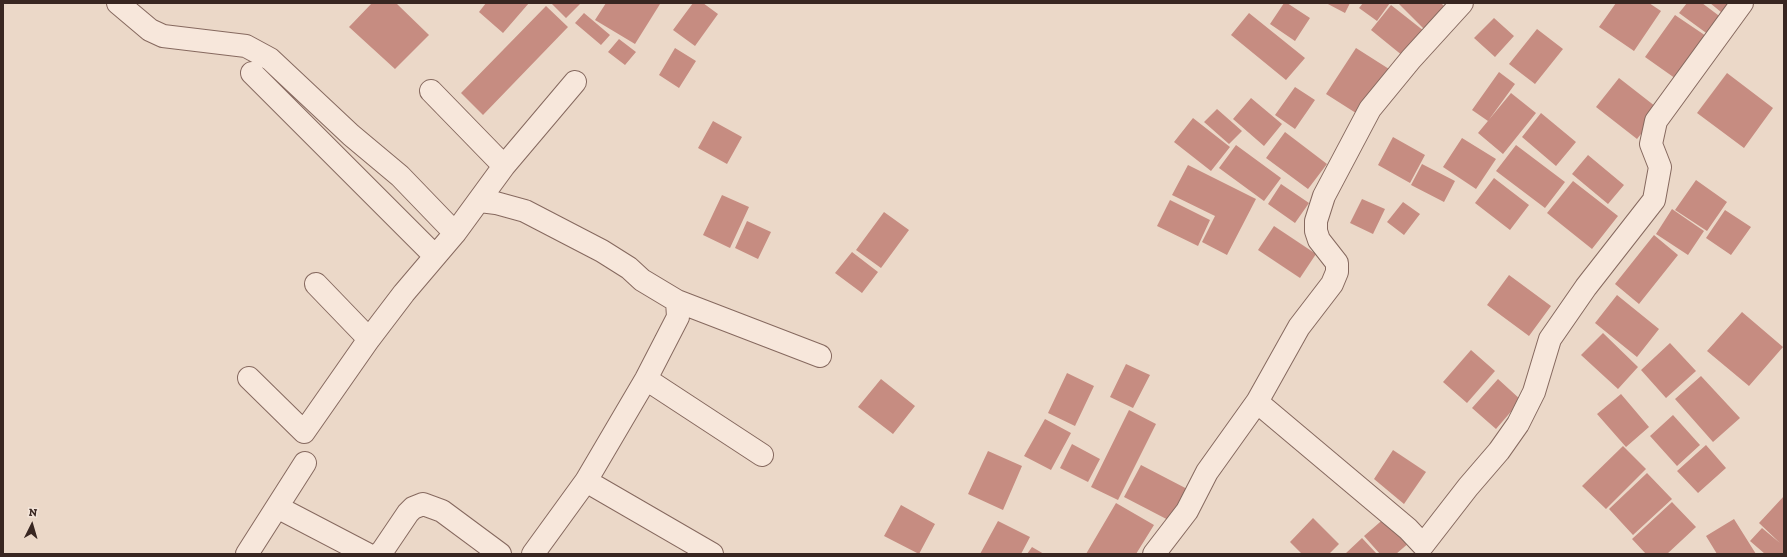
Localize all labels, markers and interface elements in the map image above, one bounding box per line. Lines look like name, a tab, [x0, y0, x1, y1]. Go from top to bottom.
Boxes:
north arrow	[12, 505, 52, 545]
text: N	[28, 506, 38, 519]

